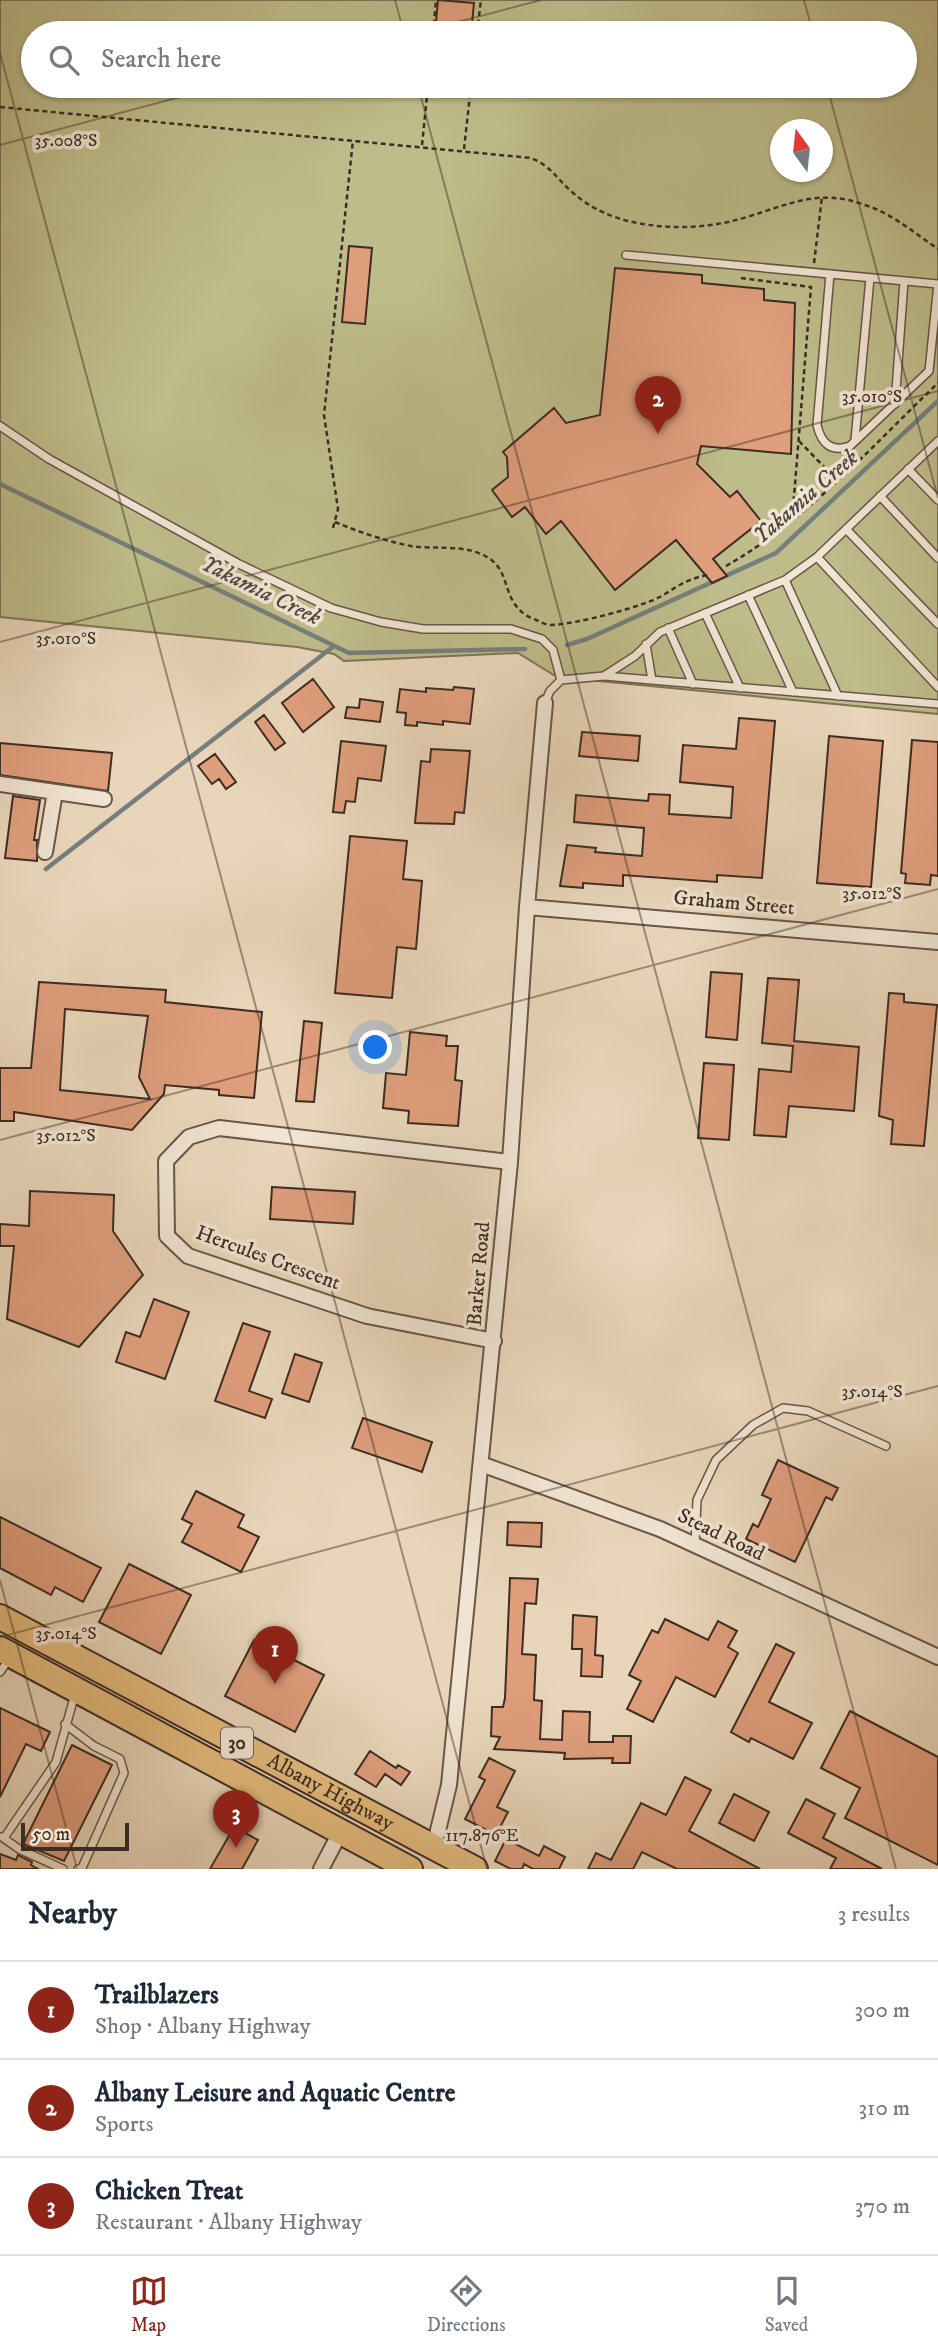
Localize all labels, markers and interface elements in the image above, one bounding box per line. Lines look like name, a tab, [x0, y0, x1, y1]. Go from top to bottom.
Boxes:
search box	[21, 21, 917, 98]
icon: search	[45, 41, 83, 79]
text: Search here	[101, 43, 221, 76]
north arrow	[770, 119, 833, 182]
text: 35.008°S	[35, 130, 97, 152]
pin: 2	[635, 376, 681, 434]
text: 35.010°S	[842, 386, 902, 408]
water label: Yakamia Creek	[748, 443, 865, 550]
water label: Yakamia Creek	[196, 550, 326, 633]
text: 35.010°S	[36, 628, 96, 650]
text: 35.012°S	[842, 883, 902, 905]
street label: Graham Street	[672, 885, 796, 921]
your location	[358, 1030, 392, 1064]
text: 35.012°S	[36, 1125, 96, 1147]
street label: Hercules Crescent	[192, 1220, 344, 1296]
street label: Barker Road	[461, 1220, 497, 1327]
text: 35.014°S	[841, 1381, 903, 1403]
street label: Stead Road	[673, 1503, 769, 1567]
text: 35.014°S	[35, 1623, 97, 1645]
pin: 1	[252, 1626, 298, 1684]
road number: 30	[221, 1728, 253, 1758]
street label: Albany Highway	[262, 1748, 399, 1837]
pin: 3	[213, 1790, 259, 1848]
scale bar	[21, 1820, 130, 1852]
text: 50 m	[32, 1823, 70, 1846]
text: 117.876°E	[445, 1825, 519, 1847]
text: Nearby	[28, 1896, 117, 1933]
text: 3 results	[838, 1900, 910, 1929]
text: Trailblazers	[95, 1979, 219, 2012]
text: 1	[47, 1996, 55, 2025]
text: 300 m	[854, 1996, 910, 2025]
text: Shop · Albany Highway	[95, 2012, 311, 2041]
text: Albany Leisure and Aquatic Centre	[95, 2077, 456, 2110]
text: 2	[45, 2094, 57, 2123]
text: 310 m	[858, 2094, 910, 2123]
text: Sports	[95, 2110, 153, 2139]
text: Chicken Treat	[95, 2175, 243, 2208]
text: 3	[47, 2192, 55, 2221]
text: 370 m	[855, 2192, 910, 2221]
text: Restaurant · Albany Highway	[95, 2208, 362, 2237]
tab: Map	[130, 2272, 168, 2337]
tab: Directions	[427, 2272, 506, 2337]
tab: Saved	[765, 2272, 808, 2337]

